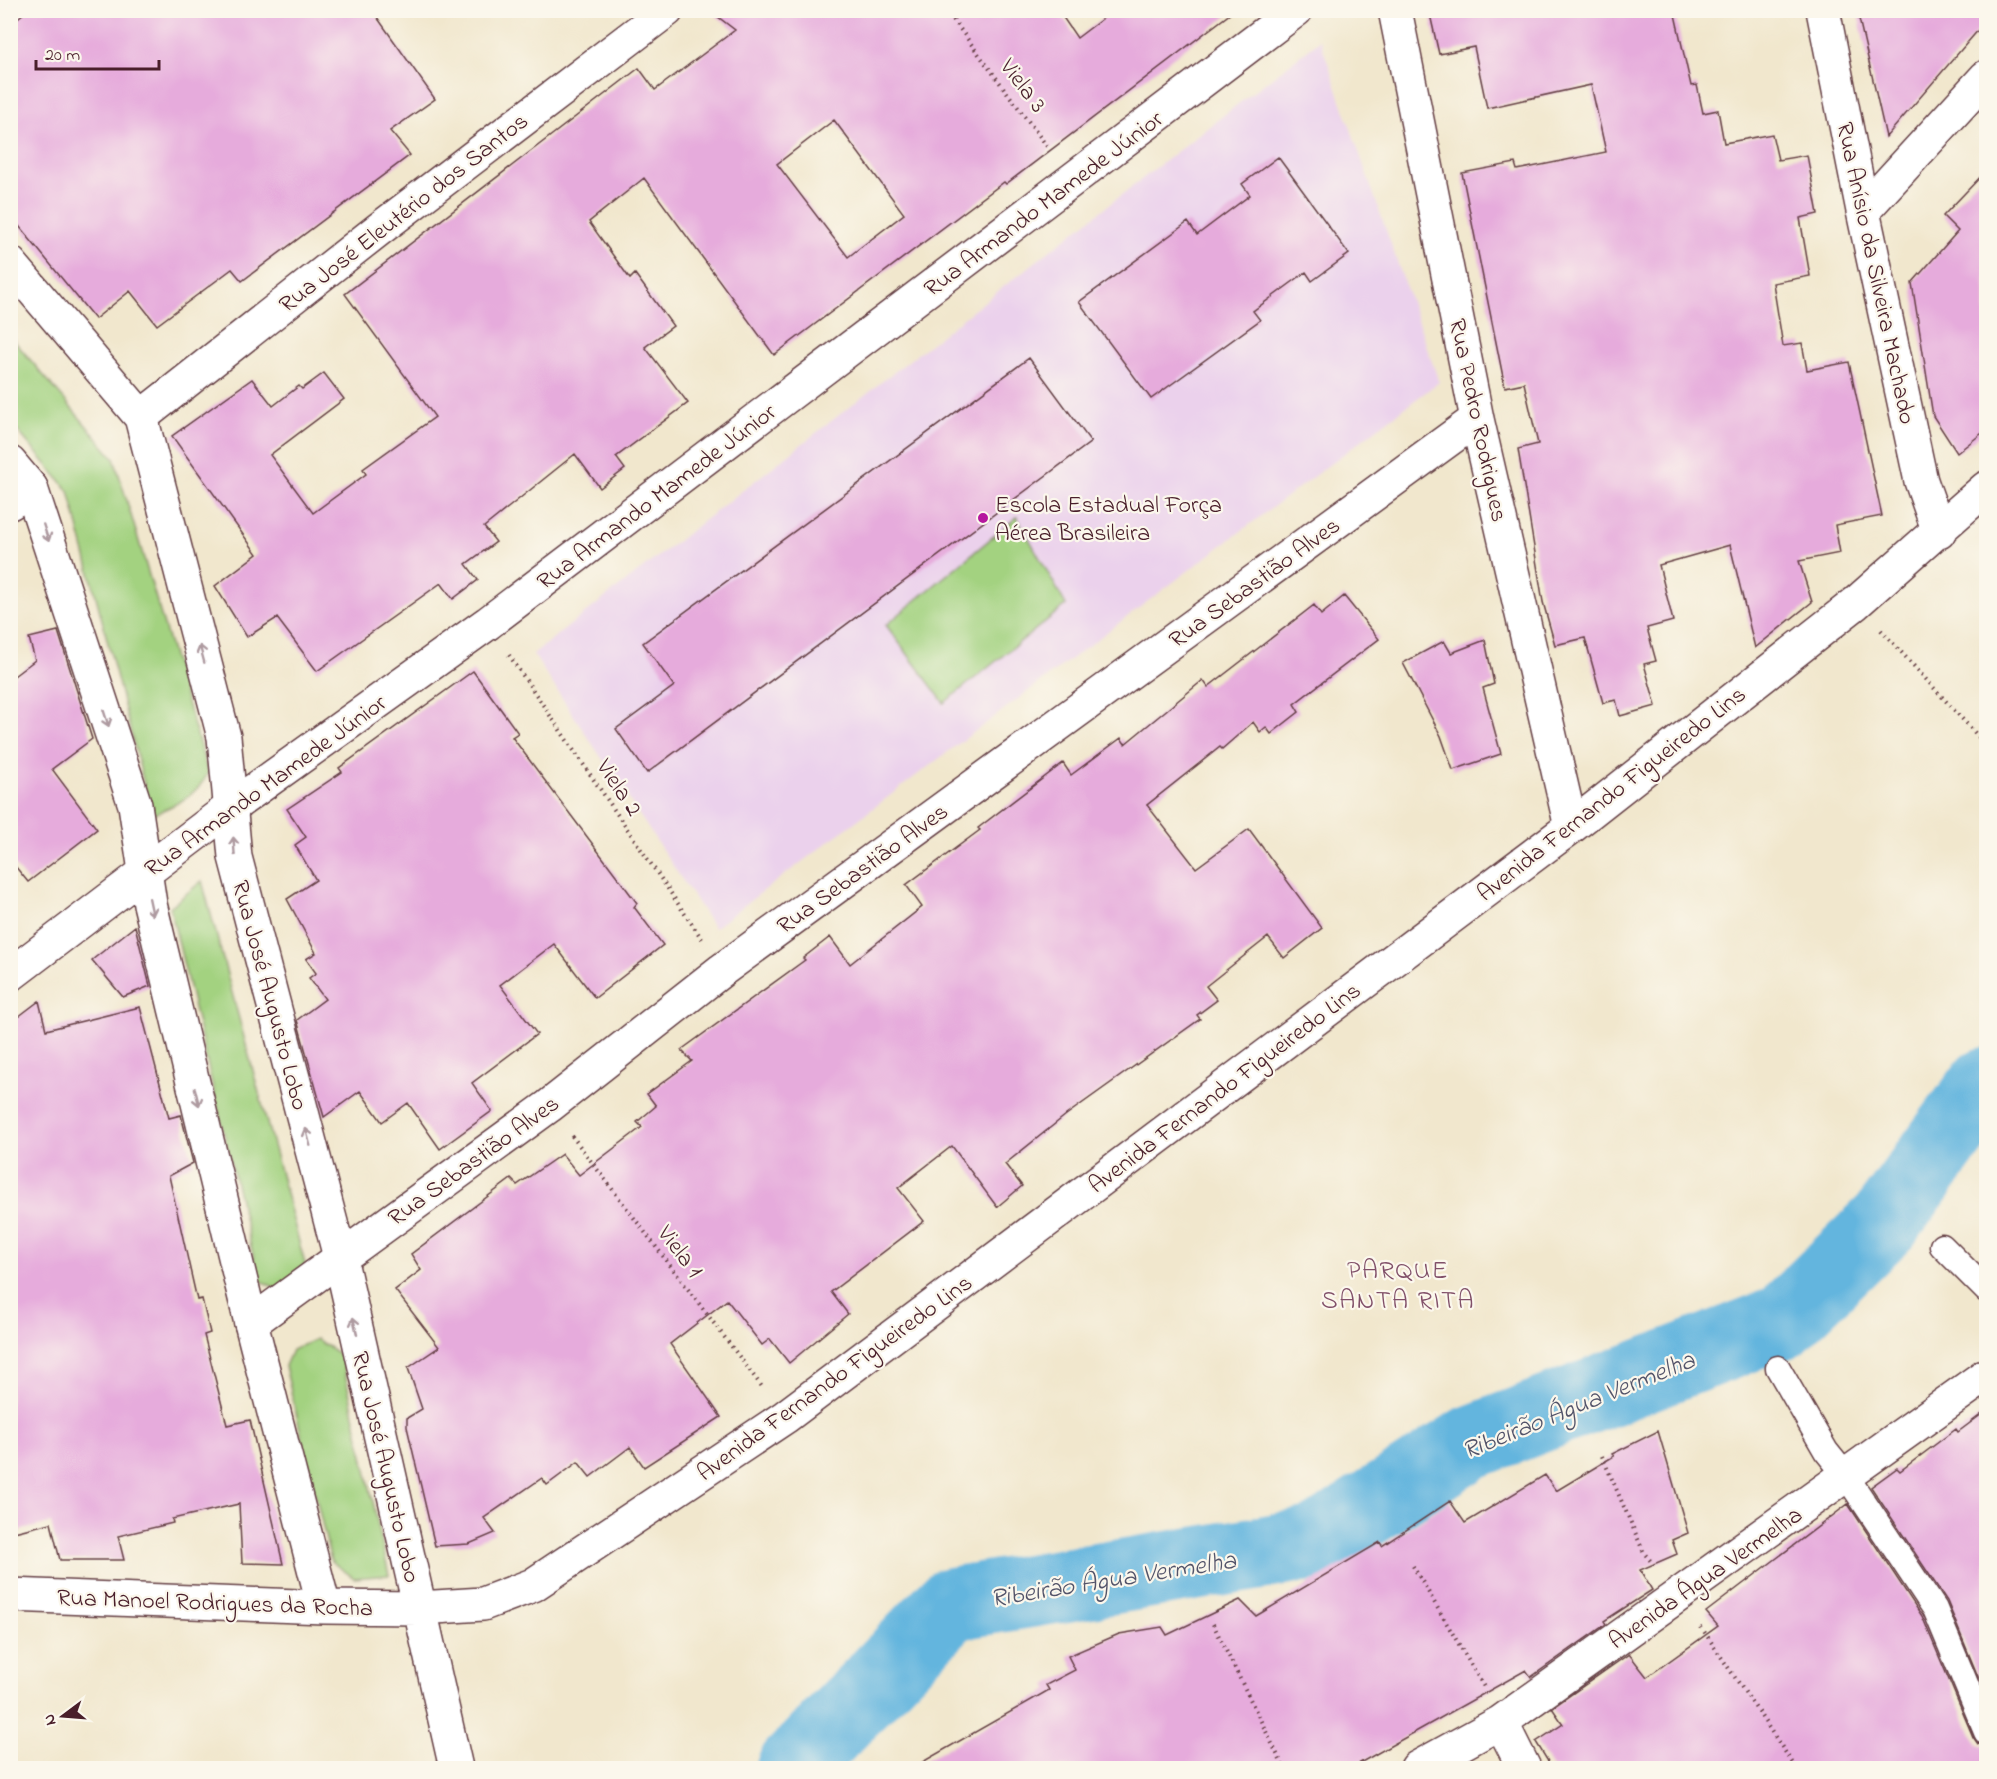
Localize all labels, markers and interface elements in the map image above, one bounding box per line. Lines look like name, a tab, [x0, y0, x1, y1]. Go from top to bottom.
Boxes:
scale bar	[36, 33, 159, 71]
text: 20 m	[45, 43, 80, 69]
street label: Viela 3	[989, 51, 1054, 121]
street label: Rua Armando Mamede Júnior	[917, 103, 1172, 307]
street label: Rua José Eleutério dos Santos	[272, 105, 537, 323]
street label: Rua Anísio da Silveira Machado	[1825, 119, 1924, 428]
street label: Rua Pedro Rodrigues	[1438, 316, 1515, 525]
street label: Rua Armando Mamede Júnior	[530, 396, 785, 600]
place label: Escola Estadual Força Aérea Brasileira	[995, 489, 1222, 552]
street label: Rua Sebastião Alves	[1162, 510, 1349, 658]
marker: Escola Estadual Força Aérea Brasileira	[976, 511, 990, 525]
one-way arrow	[41, 523, 52, 542]
one-way arrow	[196, 645, 208, 664]
street label: Avenida Fernando Figueiredo Lins	[1470, 679, 1755, 911]
street label: Rua Armando Mamede Júnior	[138, 687, 395, 887]
one-way arrow	[101, 708, 112, 727]
street label: Viela 2	[585, 752, 650, 824]
street label: Rua Sebastião Alves	[770, 796, 957, 944]
one-way arrow	[228, 837, 239, 857]
street label: Rua José Augusto Lobo	[221, 877, 316, 1114]
one-way arrow	[146, 897, 157, 916]
street label: Avenida Fernando Figueiredo Lins	[1082, 975, 1369, 1203]
one-way arrow	[191, 1087, 203, 1106]
street label: Rua Sebastião Alves	[381, 1088, 568, 1236]
one-way arrow	[302, 1127, 313, 1146]
street label: Viela 1	[647, 1218, 711, 1287]
district label: PARQUE SANTA RITA	[1321, 1253, 1475, 1321]
street label: Avenida Fernando Figueiredo Lins	[690, 1267, 981, 1491]
one-way arrow	[349, 1317, 360, 1336]
water label: Ribeirão Água Vermelha	[1457, 1342, 1702, 1471]
street label: Rua José Augusto Lobo	[341, 1348, 428, 1587]
street label: Avenida Água Vermelha	[1602, 1499, 1810, 1659]
water label: Ribeirão Água Vermelha	[988, 1543, 1240, 1619]
street label: Rua Manoel Rodrigues da Rocha	[56, 1581, 374, 1628]
north arrow	[33, 1686, 93, 1746]
text: N	[37, 1711, 64, 1728]

